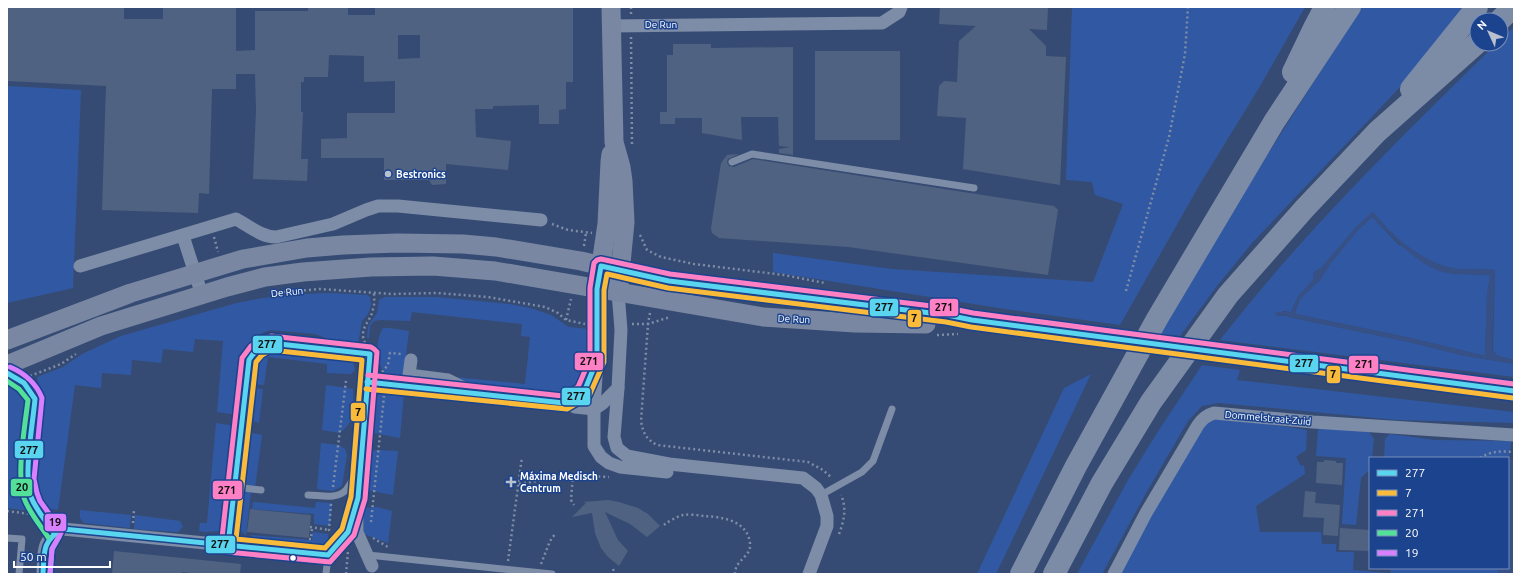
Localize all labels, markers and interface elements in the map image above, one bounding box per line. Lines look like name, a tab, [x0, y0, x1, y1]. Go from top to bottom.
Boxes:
north arrow	[1469, 12, 1509, 52]
text: N	[1475, 18, 1489, 32]
street label: De Run	[645, 19, 677, 30]
marker: Bestronics	[383, 169, 393, 179]
place label: Bestronics	[396, 169, 446, 180]
street label: De Run	[270, 285, 304, 299]
line badge: 277	[869, 298, 899, 317]
line badge: 271	[929, 298, 959, 317]
text: 277	[875, 301, 893, 313]
text: 271	[935, 301, 953, 313]
line badge: 7	[907, 309, 922, 328]
text: 7	[911, 312, 917, 324]
street label: De Run	[777, 313, 811, 325]
line badge: 277	[252, 335, 283, 354]
text: 277	[258, 338, 276, 350]
line badge: 271	[574, 352, 604, 371]
line badge: 277	[1289, 354, 1319, 373]
text: 271	[580, 355, 598, 367]
line badge: 271	[1348, 355, 1379, 374]
text: 277	[1295, 357, 1313, 369]
text: 271	[1355, 358, 1373, 370]
line badge: 7	[1326, 365, 1341, 384]
text: 7	[1330, 368, 1336, 380]
line badge: 277	[561, 387, 591, 406]
text: 277	[567, 390, 585, 402]
line badge: 7	[350, 402, 366, 422]
text: 7	[355, 406, 361, 418]
street label: Dommelstraat-Zuid	[1224, 409, 1312, 427]
line badge: 277	[14, 440, 44, 459]
text: 277	[20, 444, 38, 456]
legend	[1369, 457, 1509, 569]
text: 277	[1405, 466, 1425, 479]
place label: Máxima Medisch Centrum	[520, 471, 598, 494]
marker: Máxima Medisch Centrum	[505, 476, 517, 488]
line badge: 20	[10, 478, 33, 497]
line badge: 271	[212, 480, 243, 500]
text: 20	[16, 481, 28, 493]
text: 271	[218, 484, 236, 496]
text: 7	[1405, 486, 1412, 499]
text: 271	[1405, 506, 1425, 519]
line badge: 19	[44, 513, 67, 532]
text: 19	[49, 516, 61, 528]
text: 20	[1405, 526, 1419, 539]
line badge: 277	[205, 535, 236, 554]
text: 277	[211, 538, 229, 550]
scale bar	[14, 543, 110, 569]
text: 19	[1405, 546, 1419, 559]
text: 50 m	[20, 550, 47, 563]
unlabelled marker	[288, 553, 298, 563]

